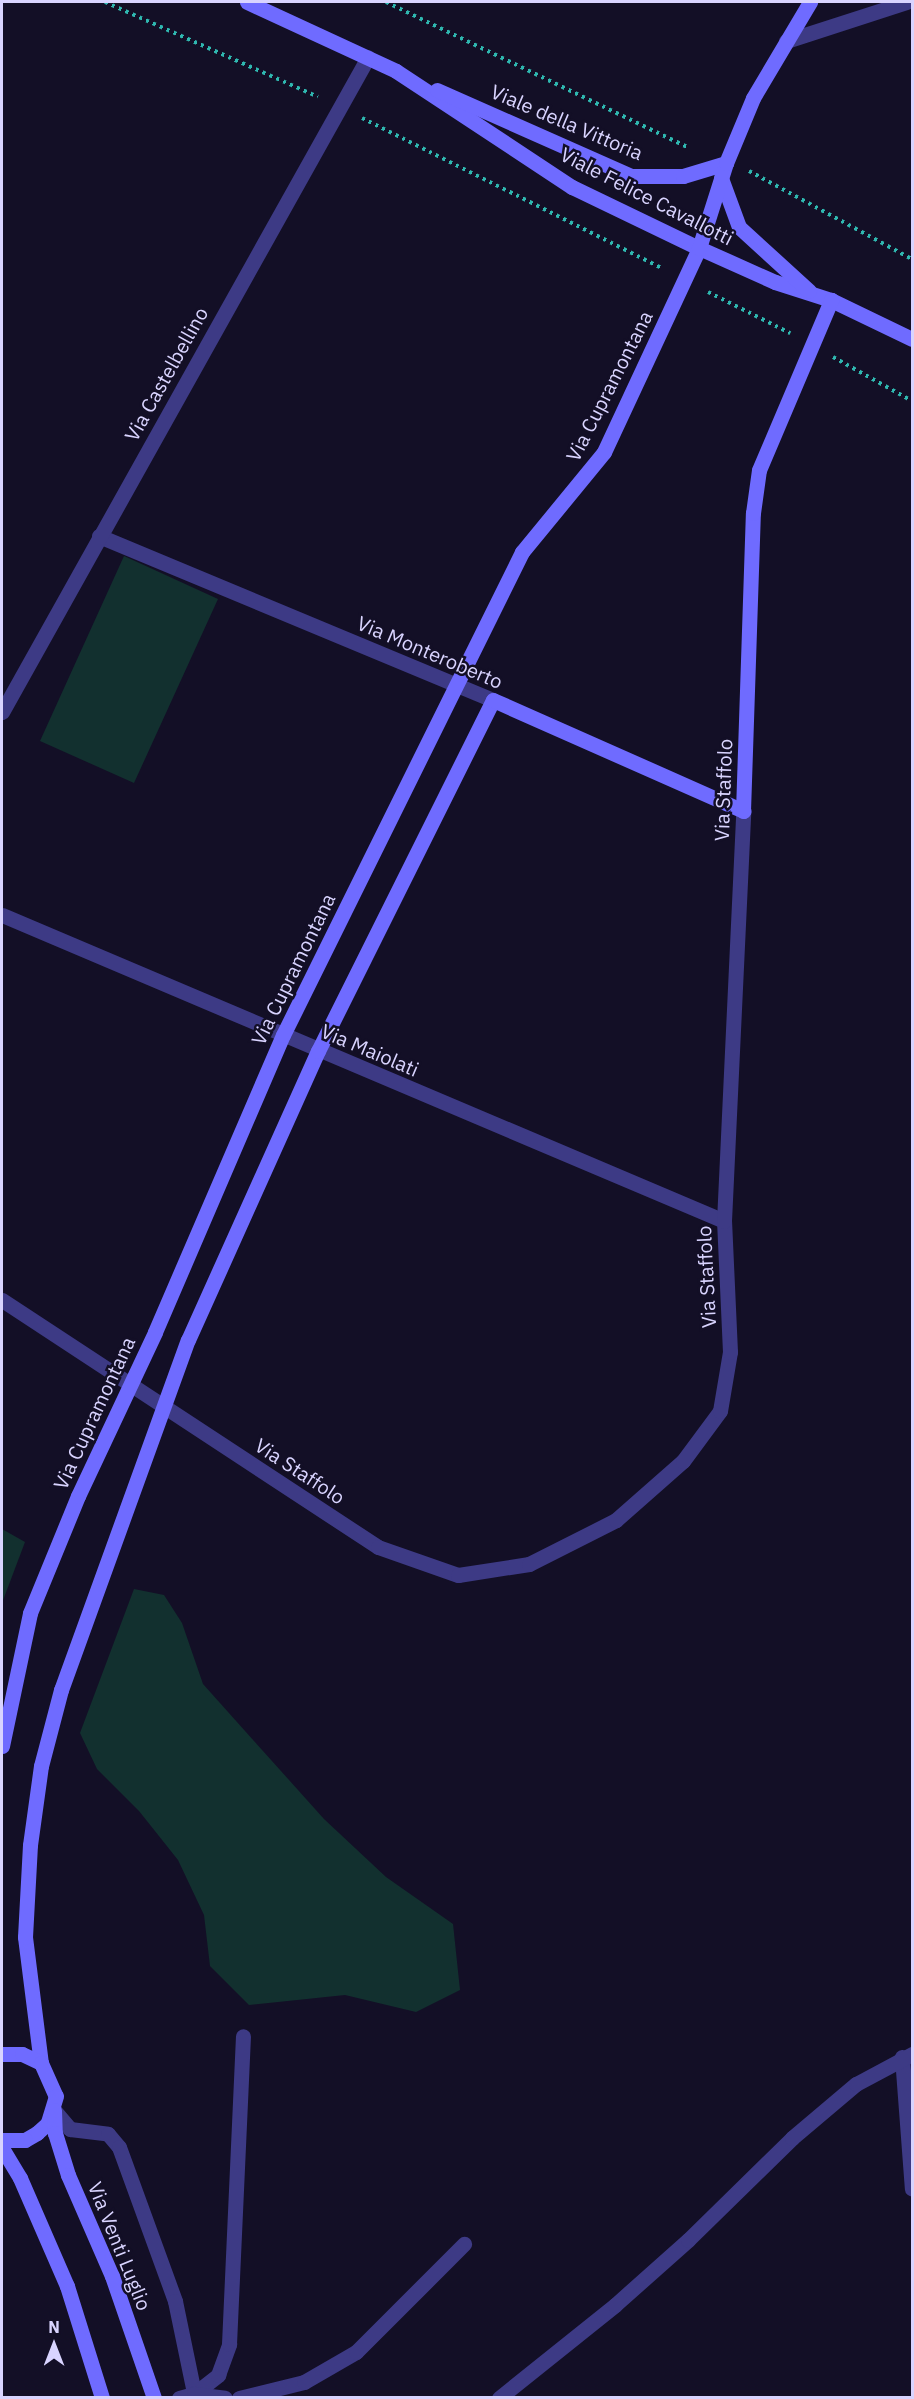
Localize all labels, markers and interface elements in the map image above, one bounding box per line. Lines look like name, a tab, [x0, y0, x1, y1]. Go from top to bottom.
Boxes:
street label: Viale della Vittoria	[487, 79, 647, 165]
street label: Viale Felice Cavallotti	[557, 142, 737, 250]
street label: Via Castelbellino	[119, 303, 213, 445]
street label: Via Cupramontana	[561, 307, 657, 465]
street label: Via Monteroberto	[354, 611, 506, 693]
street label: Via Staffolo	[709, 738, 737, 842]
street label: Via Cupramontana	[246, 889, 340, 1049]
street label: Via Maiolati	[318, 1019, 422, 1081]
street label: Via Staffolo	[691, 1225, 721, 1329]
street label: Via Cupramontana	[48, 1333, 140, 1493]
street label: Via Staffolo	[250, 1433, 350, 1509]
street label: Via Venti Luglio	[83, 2178, 157, 2314]
north arrow	[24, 2315, 84, 2375]
text: N	[48, 2317, 60, 2337]

